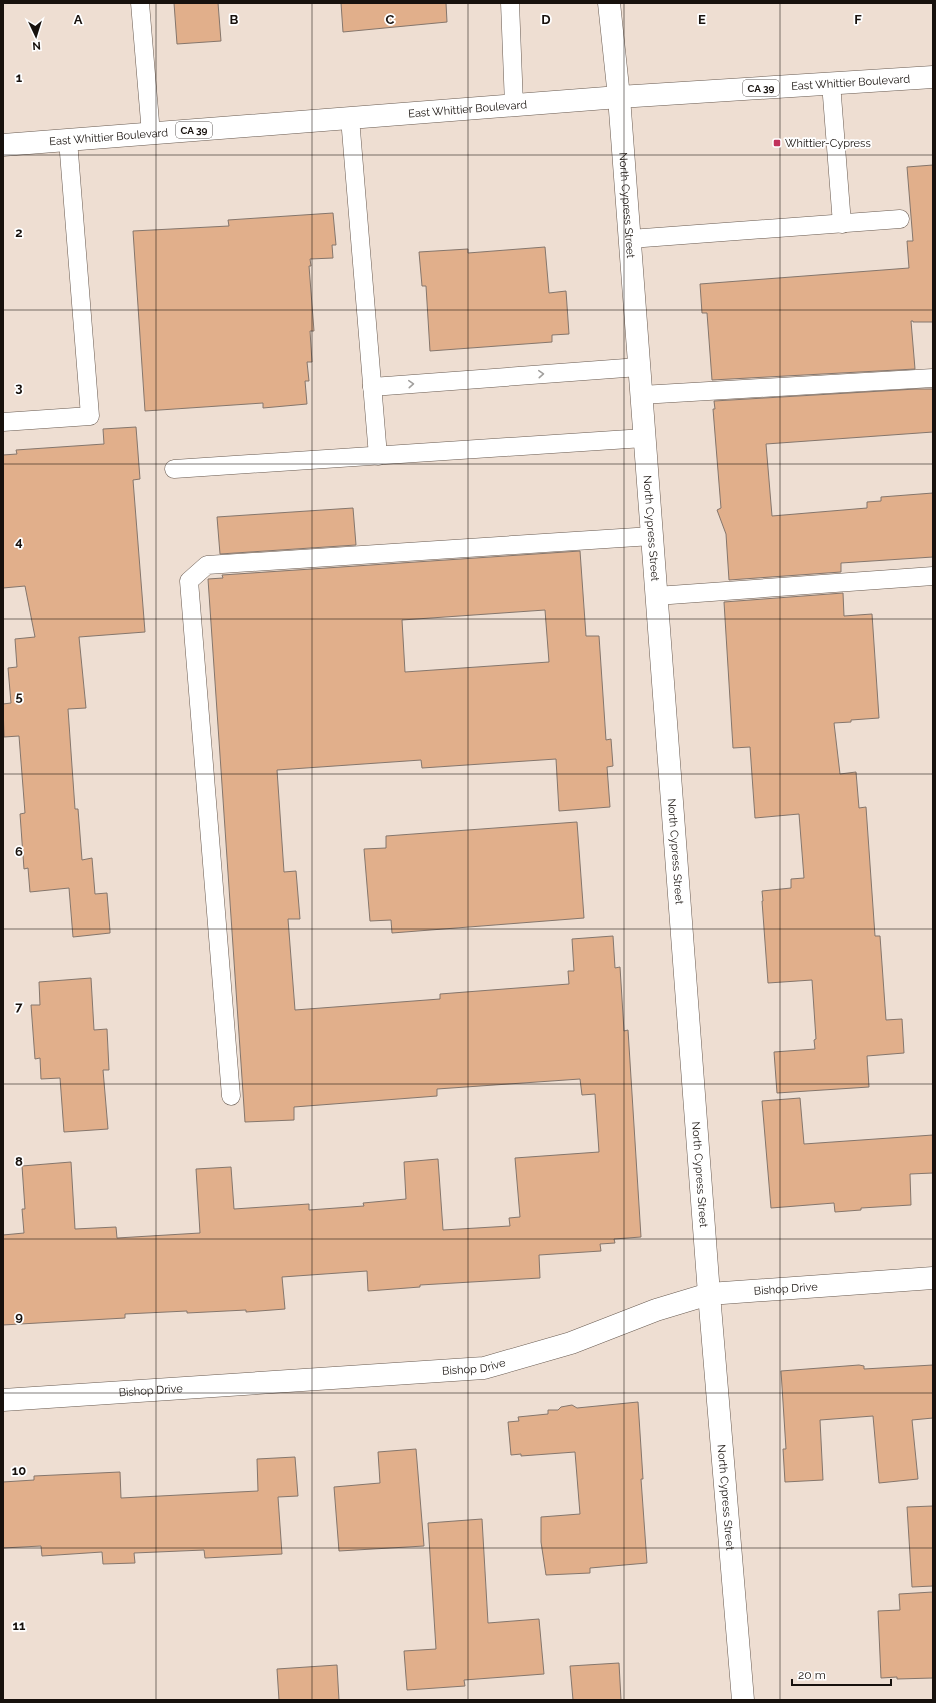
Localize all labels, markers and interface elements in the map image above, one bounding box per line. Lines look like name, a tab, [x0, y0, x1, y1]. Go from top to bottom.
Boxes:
text: A	[74, 12, 83, 27]
text: B	[230, 12, 239, 27]
text: C	[386, 12, 395, 27]
text: D	[541, 12, 551, 27]
text: E	[698, 12, 706, 27]
text: F	[854, 12, 862, 27]
north arrow	[16, 16, 56, 56]
text: N	[32, 39, 41, 52]
text: 1	[16, 70, 23, 85]
street label: East Whittier Boulevard	[791, 72, 911, 93]
road number: CA 39	[743, 80, 779, 96]
street label: East Whittier Boulevard	[408, 98, 528, 120]
road number: CA 39	[176, 122, 212, 138]
street label: East Whittier Boulevard	[49, 126, 169, 148]
place label: Whittier-Cypress	[785, 137, 871, 150]
marker: Whittier-Cypress	[772, 138, 782, 148]
street label: North Cypress Street	[616, 152, 637, 259]
text: 2	[15, 225, 23, 240]
one-way arrow	[538, 370, 544, 379]
text: 3	[15, 380, 23, 395]
one-way arrow	[408, 380, 414, 389]
street label: North Cypress Street	[640, 475, 661, 582]
text: 4	[15, 534, 23, 549]
text: 5	[15, 689, 23, 704]
street label: North Cypress Street	[665, 798, 686, 905]
text: 6	[15, 844, 23, 859]
text: 7	[15, 999, 23, 1014]
street label: North Cypress Street	[689, 1121, 710, 1228]
text: 8	[15, 1154, 23, 1169]
street label: Bishop Drive	[753, 1280, 819, 1298]
text: 9	[15, 1309, 23, 1324]
street label: Bishop Drive	[442, 1356, 507, 1378]
street label: Bishop Drive	[118, 1382, 184, 1399]
street label: North Cypress Street	[715, 1444, 736, 1551]
text: 10	[12, 1463, 26, 1478]
text: 11	[13, 1618, 26, 1633]
scale bar	[792, 1661, 891, 1687]
text: 20 m	[798, 1668, 826, 1682]

